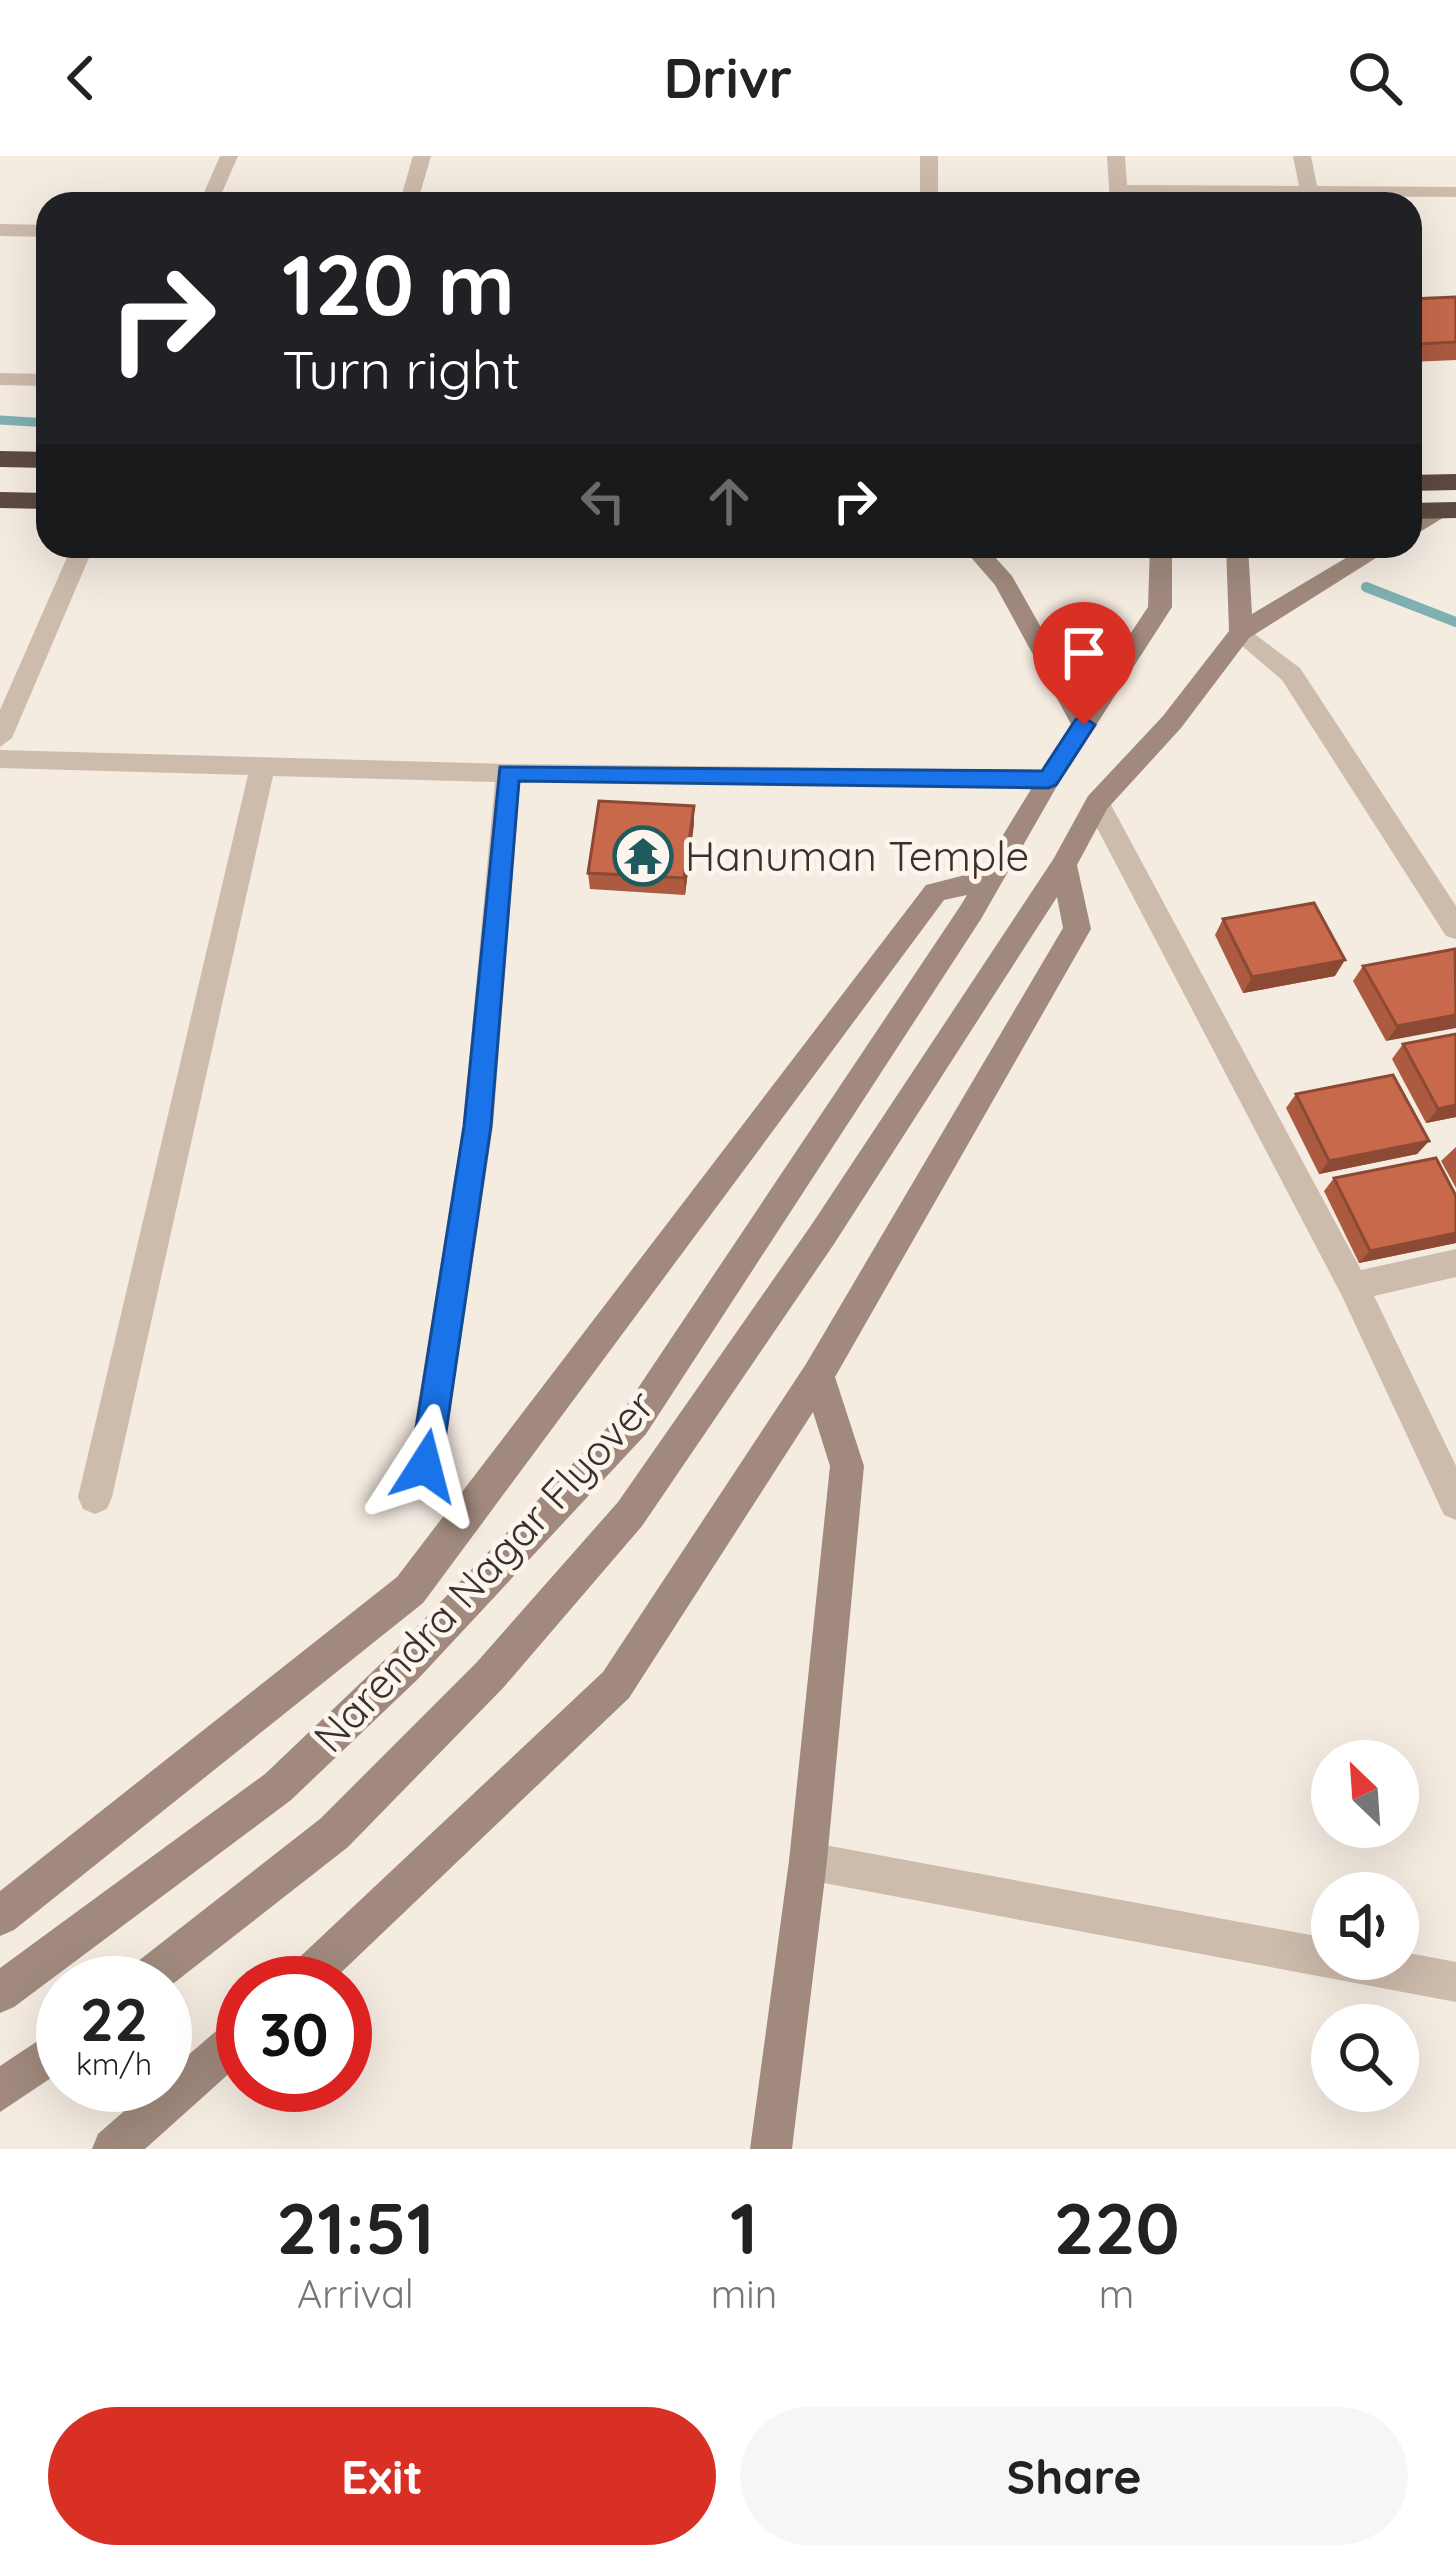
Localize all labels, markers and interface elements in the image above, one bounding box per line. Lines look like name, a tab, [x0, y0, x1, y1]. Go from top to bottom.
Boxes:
text: Drivr	[664, 44, 792, 112]
icon: back	[48, 45, 114, 111]
icon: search	[1342, 45, 1408, 111]
text: 120 m	[282, 231, 515, 336]
icon: right	[84, 240, 240, 396]
text: Turn right	[282, 335, 521, 403]
icon: left	[570, 468, 636, 534]
icon: ahead	[696, 468, 762, 534]
icon: right	[822, 468, 888, 534]
pin	[1033, 602, 1135, 725]
icon: arrive	[1051, 620, 1117, 686]
temple icon: Hanuman Temple	[612, 825, 674, 887]
place label: Hanuman Temple	[685, 829, 1029, 882]
street label: Narendra Nagar Flyover	[302, 1379, 665, 1763]
position arrow	[362, 1403, 488, 1529]
north arrow	[1311, 1740, 1419, 1848]
map controls	[1311, 1740, 1419, 2112]
button: sound	[1311, 1872, 1419, 1980]
speed limit sign: 30	[216, 1956, 372, 2112]
text: 22	[80, 1981, 148, 2056]
button: search	[1311, 2004, 1419, 2112]
text: km/h	[76, 2045, 152, 2083]
text: 21:51	[276, 2182, 434, 2272]
text: 1	[730, 2182, 758, 2272]
text: 220	[1054, 2182, 1180, 2272]
text: Arrival	[297, 2269, 414, 2318]
text: min	[711, 2269, 777, 2318]
text: m	[1099, 2269, 1134, 2318]
button: Exit	[48, 2407, 716, 2545]
button: Share	[740, 2407, 1408, 2545]

